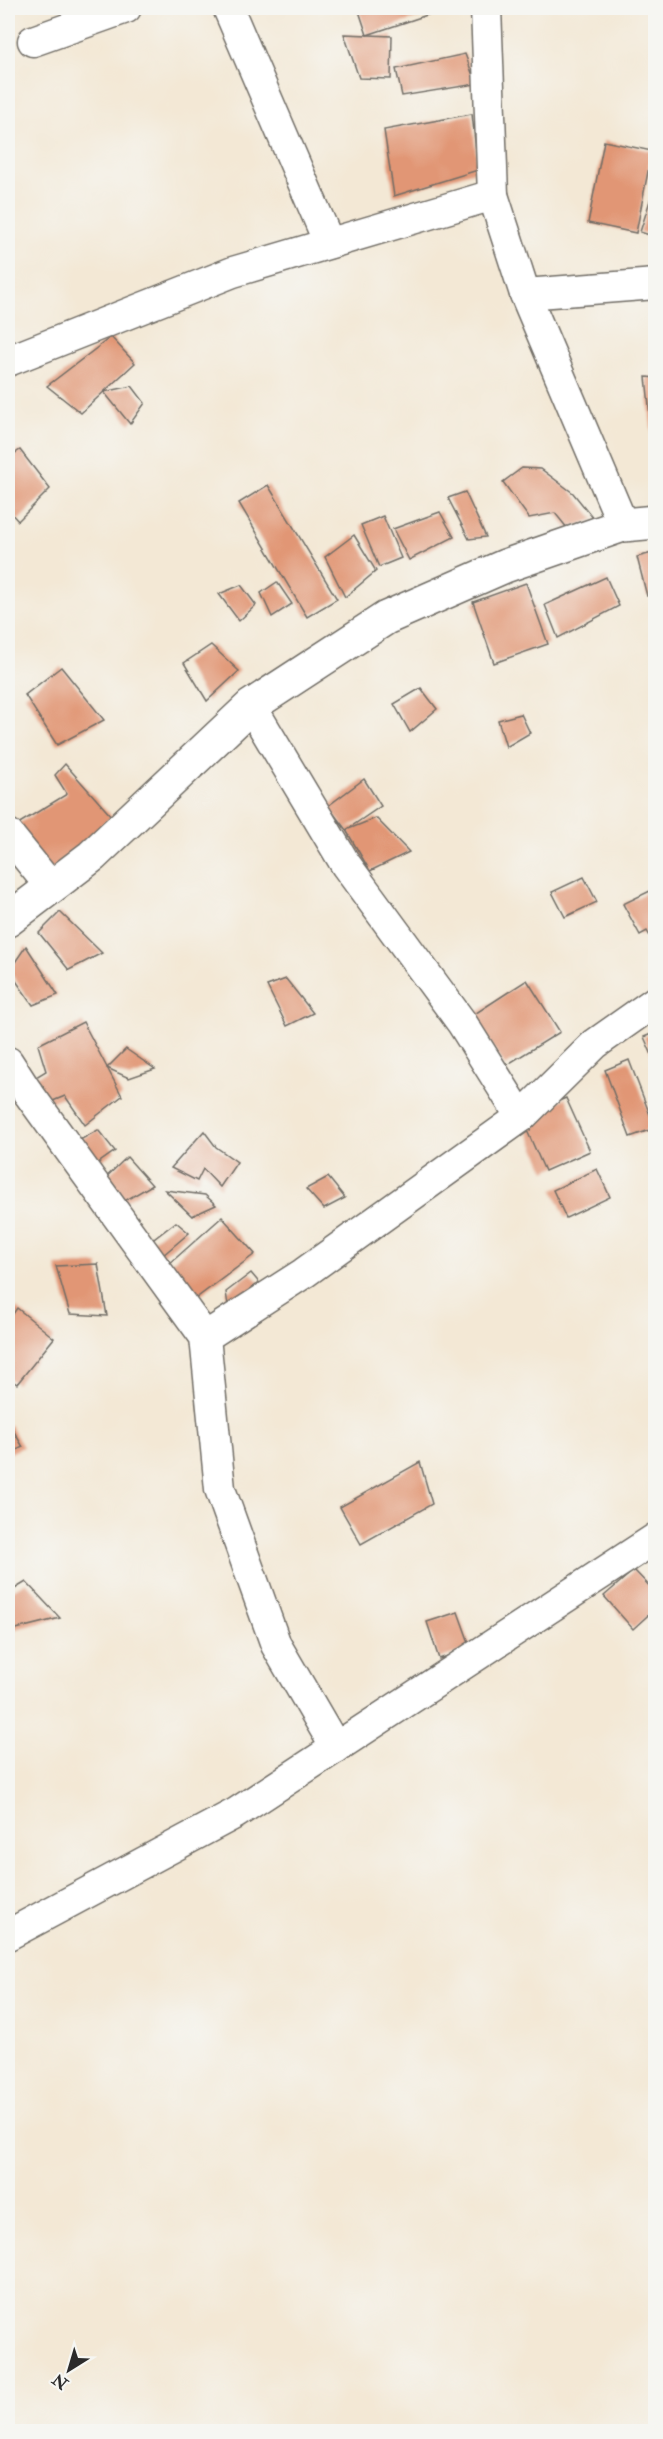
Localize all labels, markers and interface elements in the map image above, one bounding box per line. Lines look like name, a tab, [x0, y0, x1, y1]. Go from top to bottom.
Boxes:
north arrow	[39, 2340, 99, 2400]
text: N	[48, 2368, 73, 2394]

